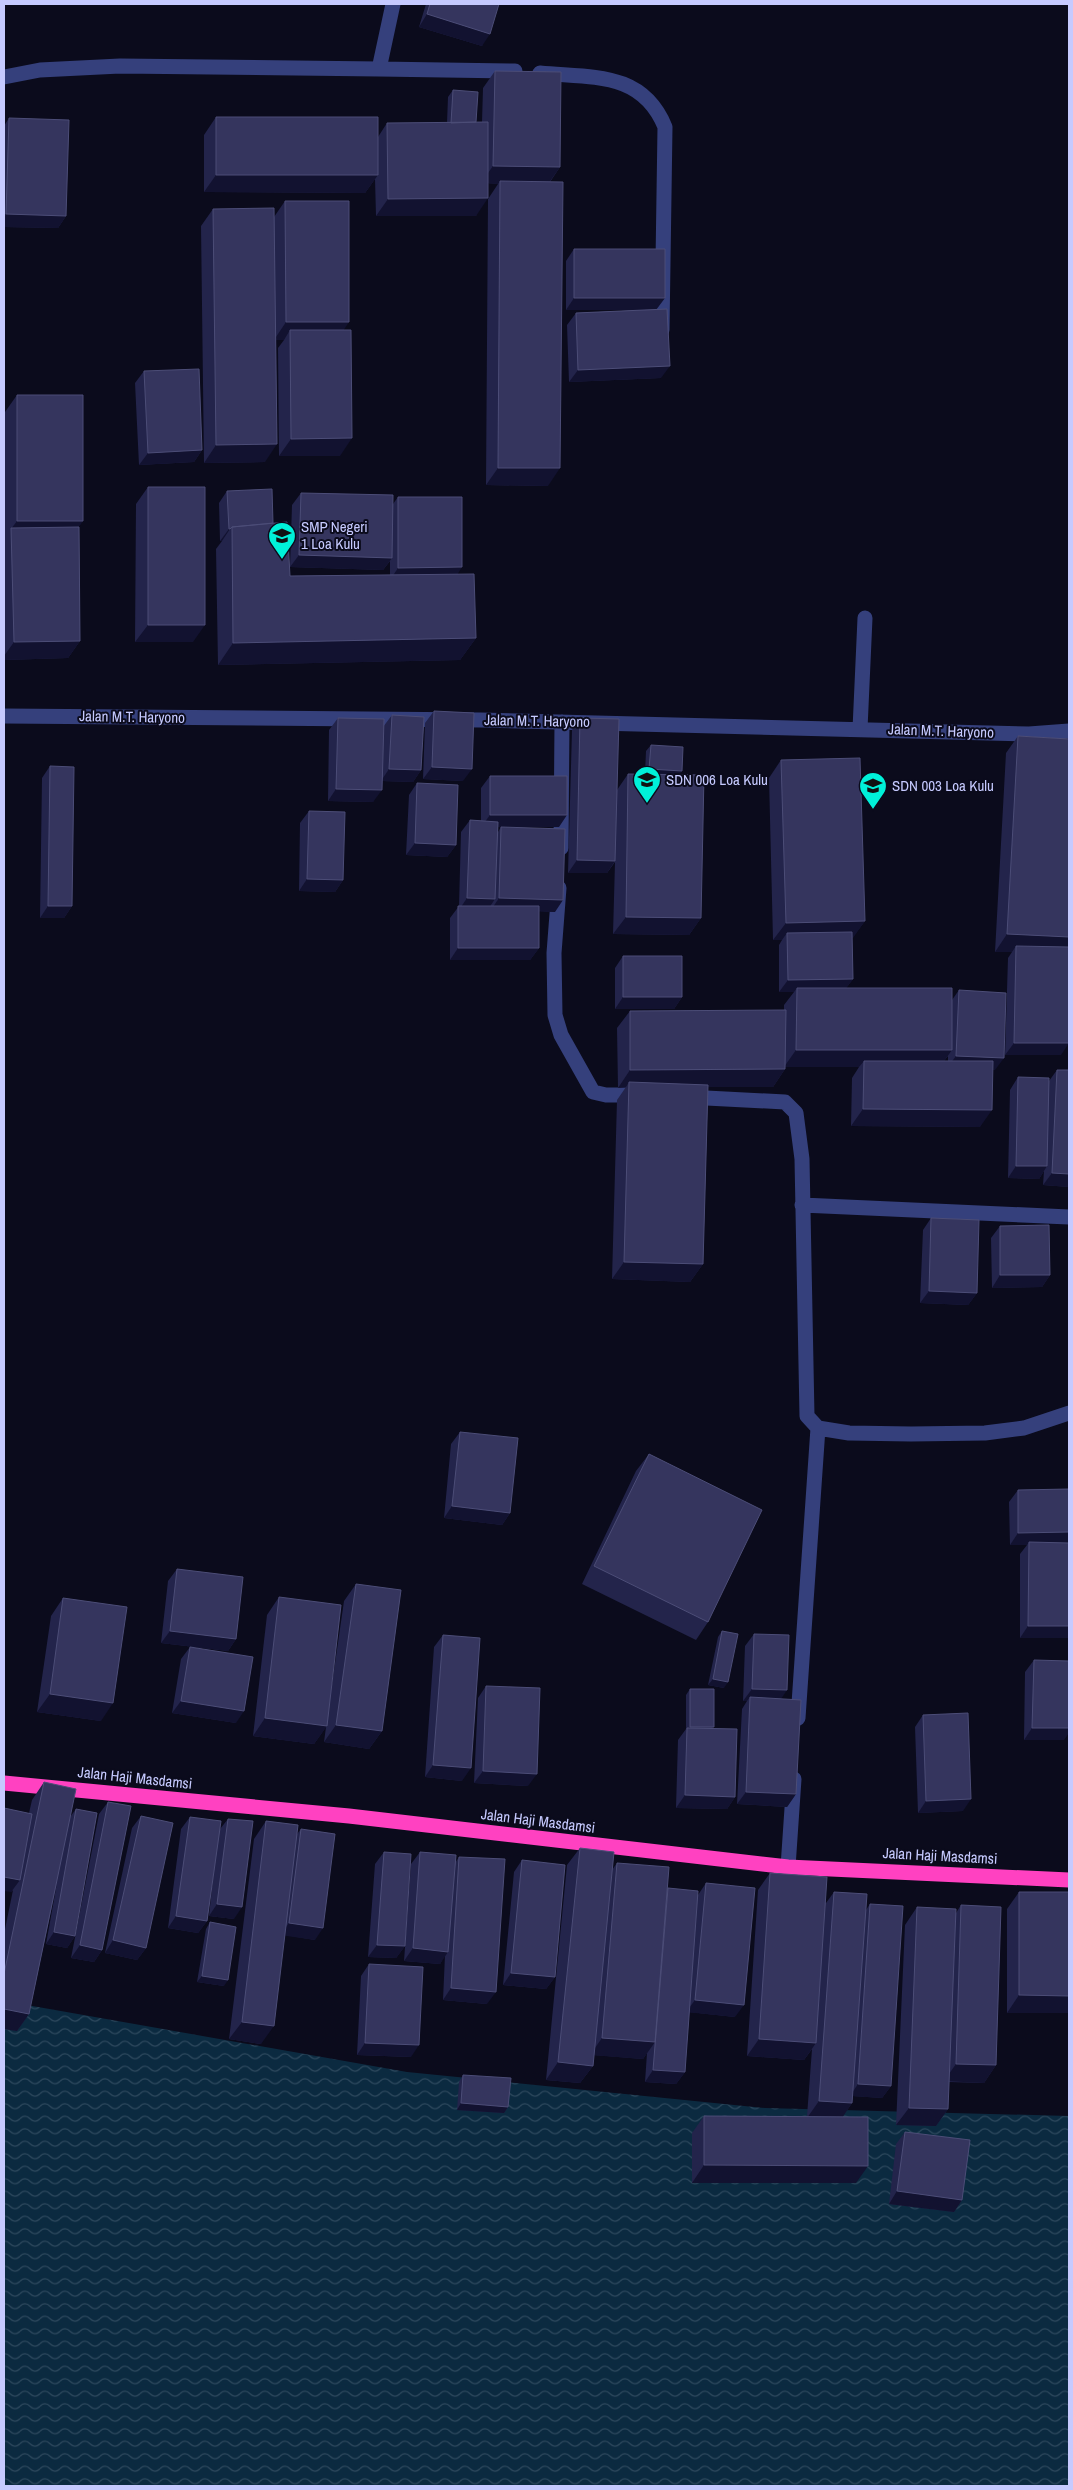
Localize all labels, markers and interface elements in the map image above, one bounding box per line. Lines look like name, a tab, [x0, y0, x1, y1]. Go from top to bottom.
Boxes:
place label: SMP Negeri 1 Loa Kulu	[301, 516, 368, 554]
school or university icon: SMP Negeri 1 Loa Kulu	[267, 521, 297, 560]
street label: Jalan M.T. Haryono	[79, 705, 185, 728]
street label: Jalan M.T. Haryono	[484, 709, 590, 732]
street label: Jalan M.T. Haryono	[888, 718, 994, 743]
school or university icon: SDN 006 Loa Kulu	[632, 765, 662, 804]
place label: SDN 006 Loa Kulu	[666, 769, 768, 790]
school or university icon: SDN 003 Loa Kulu	[858, 771, 888, 810]
place label: SDN 003 Loa Kulu	[892, 775, 994, 796]
street label: Jalan Haji Masdamsi	[77, 1761, 193, 1794]
street label: Jalan Haji Masdamsi	[480, 1803, 596, 1838]
street label: Jalan Haji Masdamsi	[882, 1842, 998, 1869]

